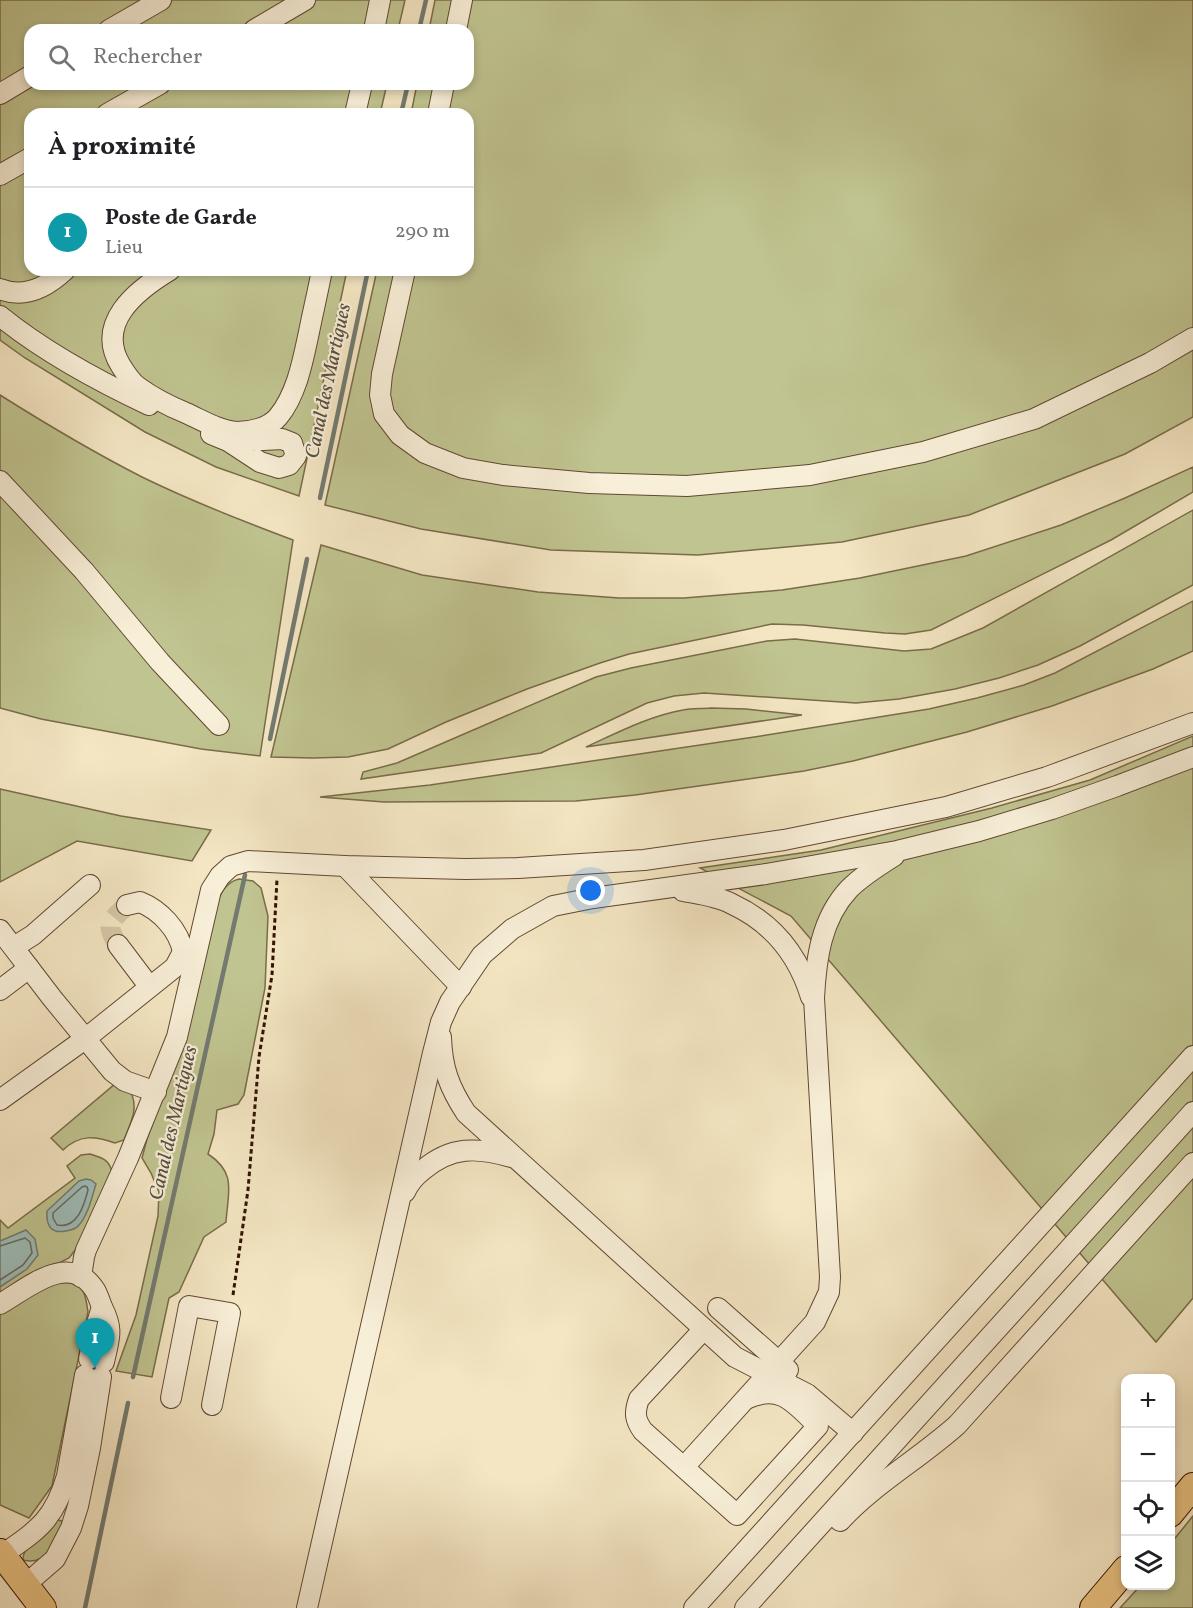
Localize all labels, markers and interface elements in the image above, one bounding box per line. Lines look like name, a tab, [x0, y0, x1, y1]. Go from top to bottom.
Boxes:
search box	[24, 24, 474, 90]
icon: search	[45, 41, 78, 74]
text: Rechercher	[93, 42, 202, 73]
text: À proximité	[48, 129, 196, 165]
text: Poste de Garde	[105, 203, 257, 234]
text: 1	[63, 218, 72, 246]
text: 290 m	[395, 218, 450, 246]
text: Lieu	[105, 234, 143, 262]
water label: Canal des Martigues	[299, 300, 359, 461]
your location	[576, 876, 605, 905]
water label: Canal des Martigues	[143, 1042, 206, 1203]
pin: 1	[76, 1318, 115, 1368]
map controls	[1121, 1374, 1175, 1590]
button: +	[1121, 1374, 1175, 1428]
button: −	[1121, 1428, 1175, 1482]
button: locate	[1121, 1482, 1175, 1536]
button: layers	[1121, 1536, 1175, 1590]

